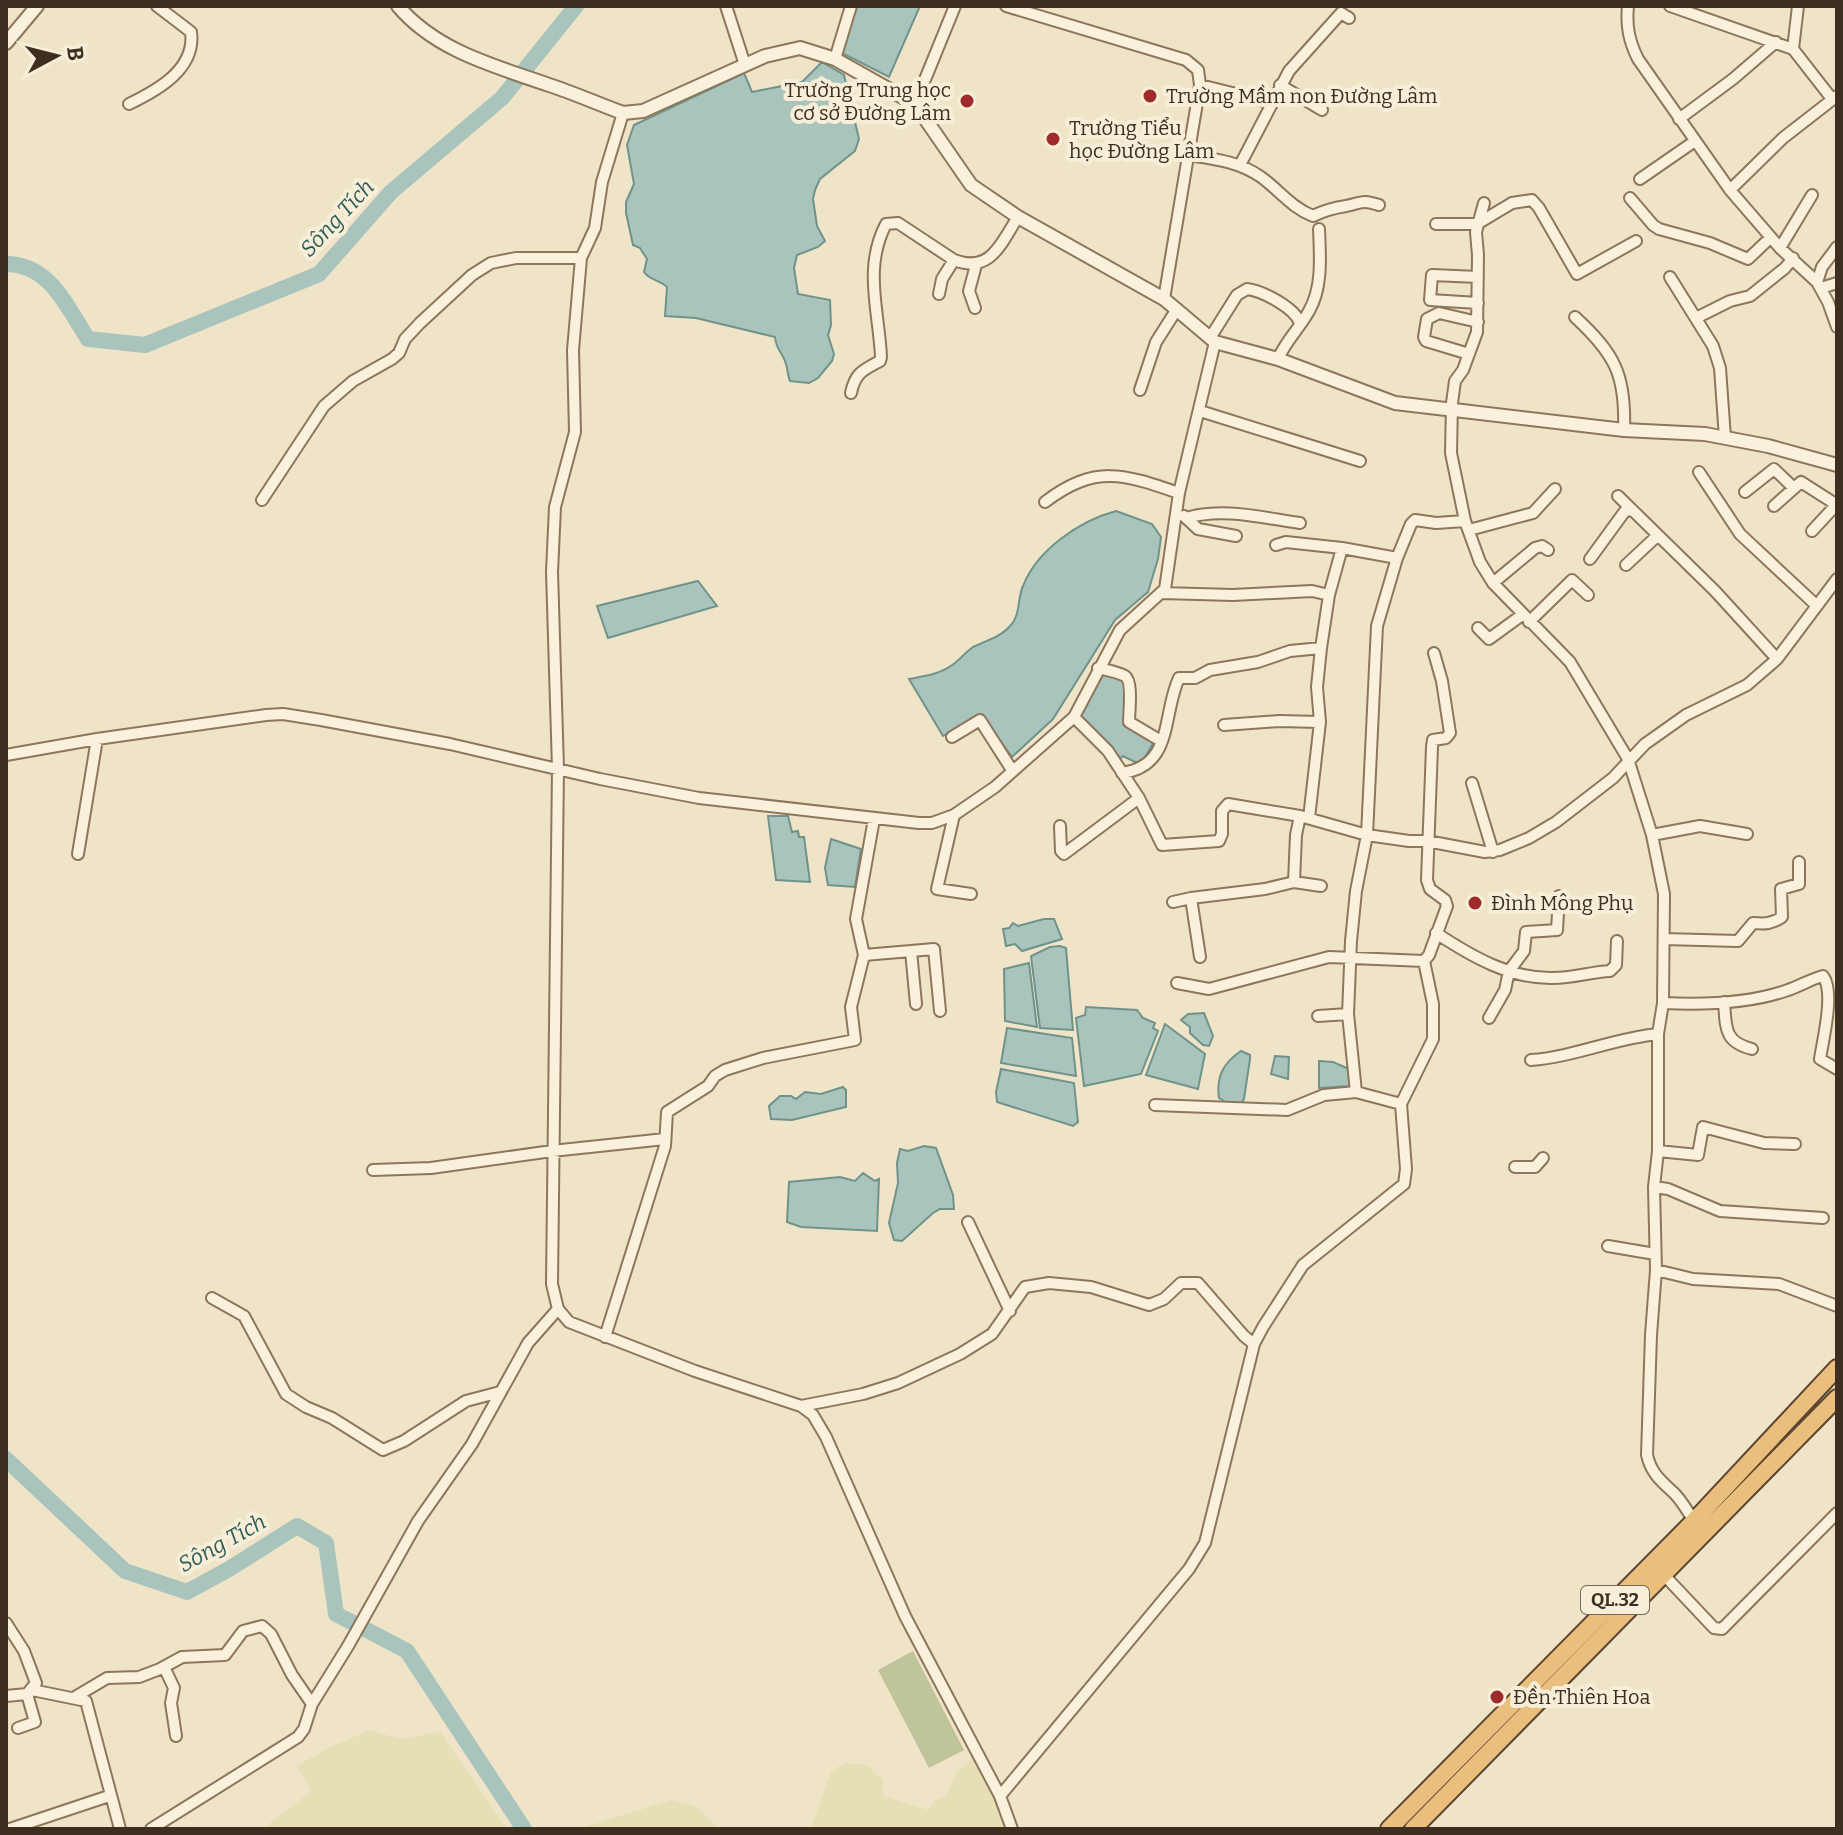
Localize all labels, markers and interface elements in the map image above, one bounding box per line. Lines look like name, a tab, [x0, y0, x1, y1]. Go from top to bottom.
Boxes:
north arrow	[16, 16, 96, 96]
text: B	[61, 45, 90, 62]
place label: Trường Trung học cơ sở Đường Lâm	[785, 78, 951, 125]
place label: Trường Mầm non Đường Lâm	[1166, 84, 1437, 108]
marker: Trường Mầm non Đường Lâm	[1141, 87, 1159, 105]
marker: Trường Trung học cơ sở Đường Lâm	[958, 92, 976, 110]
place label: Trường Tiểu học Đường Lâm	[1069, 116, 1214, 163]
marker: Trường Tiểu học Đường Lâm	[1044, 130, 1062, 148]
water label: Sông Tích	[294, 174, 380, 262]
place label: Đình Mông Phụ	[1491, 891, 1633, 915]
marker: Đình Mông Phụ	[1466, 894, 1484, 912]
water label: Sông Tích	[173, 1508, 271, 1578]
road number: QL.32	[1581, 1586, 1649, 1614]
place label: Đền Thiên Hoa	[1513, 1685, 1650, 1709]
marker: Đền Thiên Hoa	[1488, 1688, 1506, 1706]

